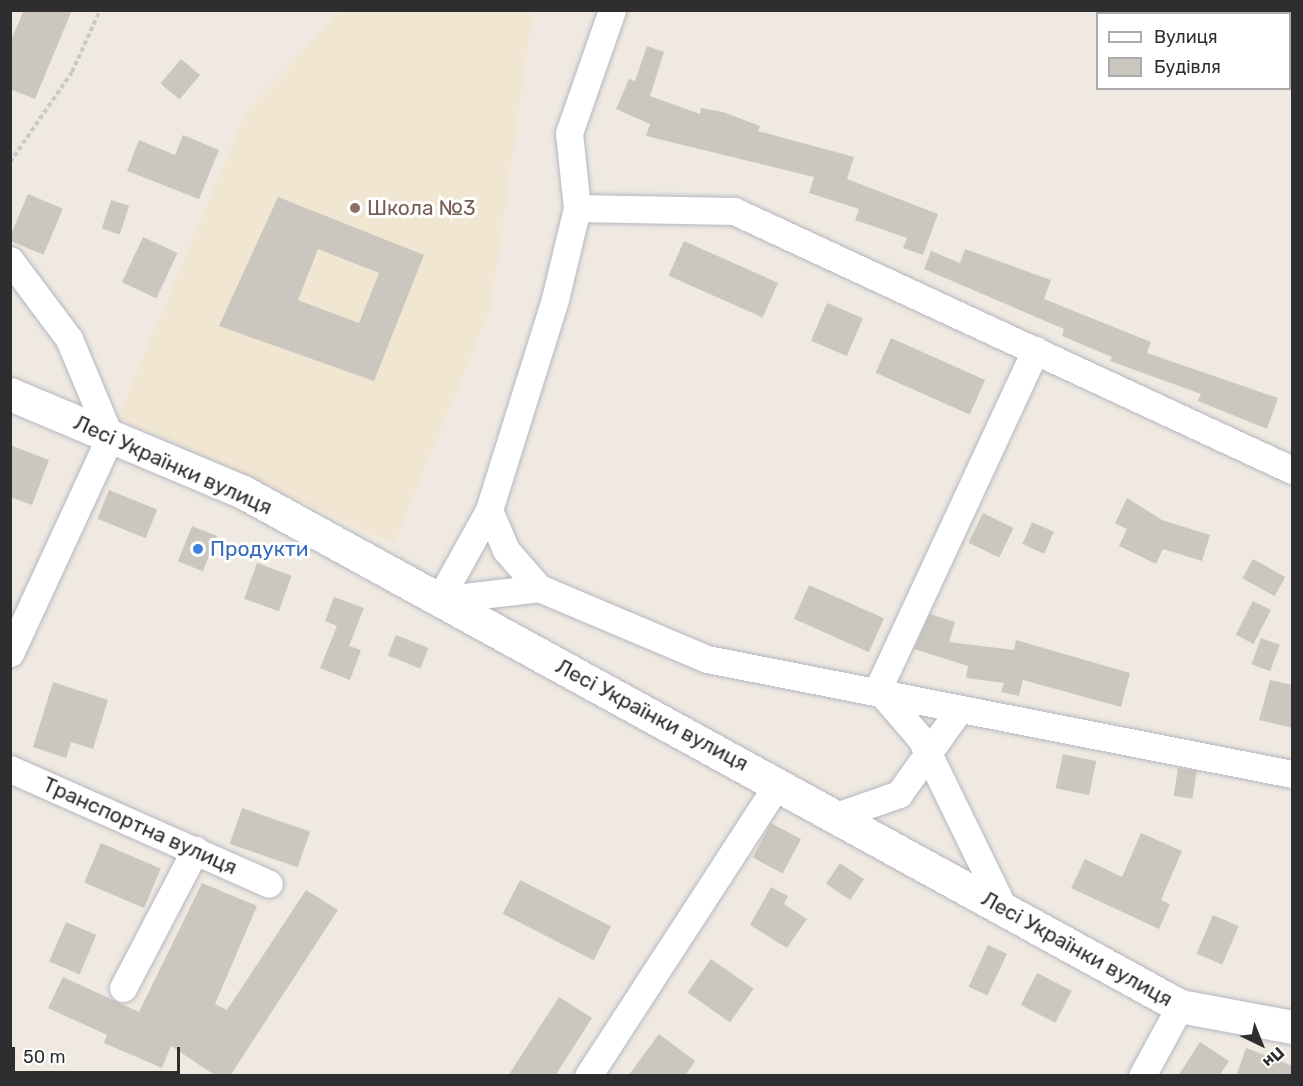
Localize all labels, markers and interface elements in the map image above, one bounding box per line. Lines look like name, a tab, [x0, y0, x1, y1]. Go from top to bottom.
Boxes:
legend	[1096, 12, 1291, 90]
text: Вулиця	[1154, 26, 1218, 48]
text: Будівля	[1154, 56, 1221, 78]
place label: Школа №3	[367, 195, 476, 221]
marker: Школа №3	[348, 201, 362, 215]
street label: Лесі Українки вулиця	[70, 410, 276, 520]
place label: Продукти	[210, 536, 308, 562]
marker: Продукти	[191, 542, 205, 556]
street label: Лесі Українки вулиця	[551, 654, 753, 776]
street label: Транспортна вулиця	[39, 772, 241, 880]
street label: Лесі Українки вулиця	[977, 886, 1177, 1012]
north arrow	[1231, 1014, 1291, 1074]
scale bar	[15, 1035, 183, 1073]
text: Пн	[1259, 1043, 1288, 1072]
text: 50 m	[23, 1046, 66, 1068]

